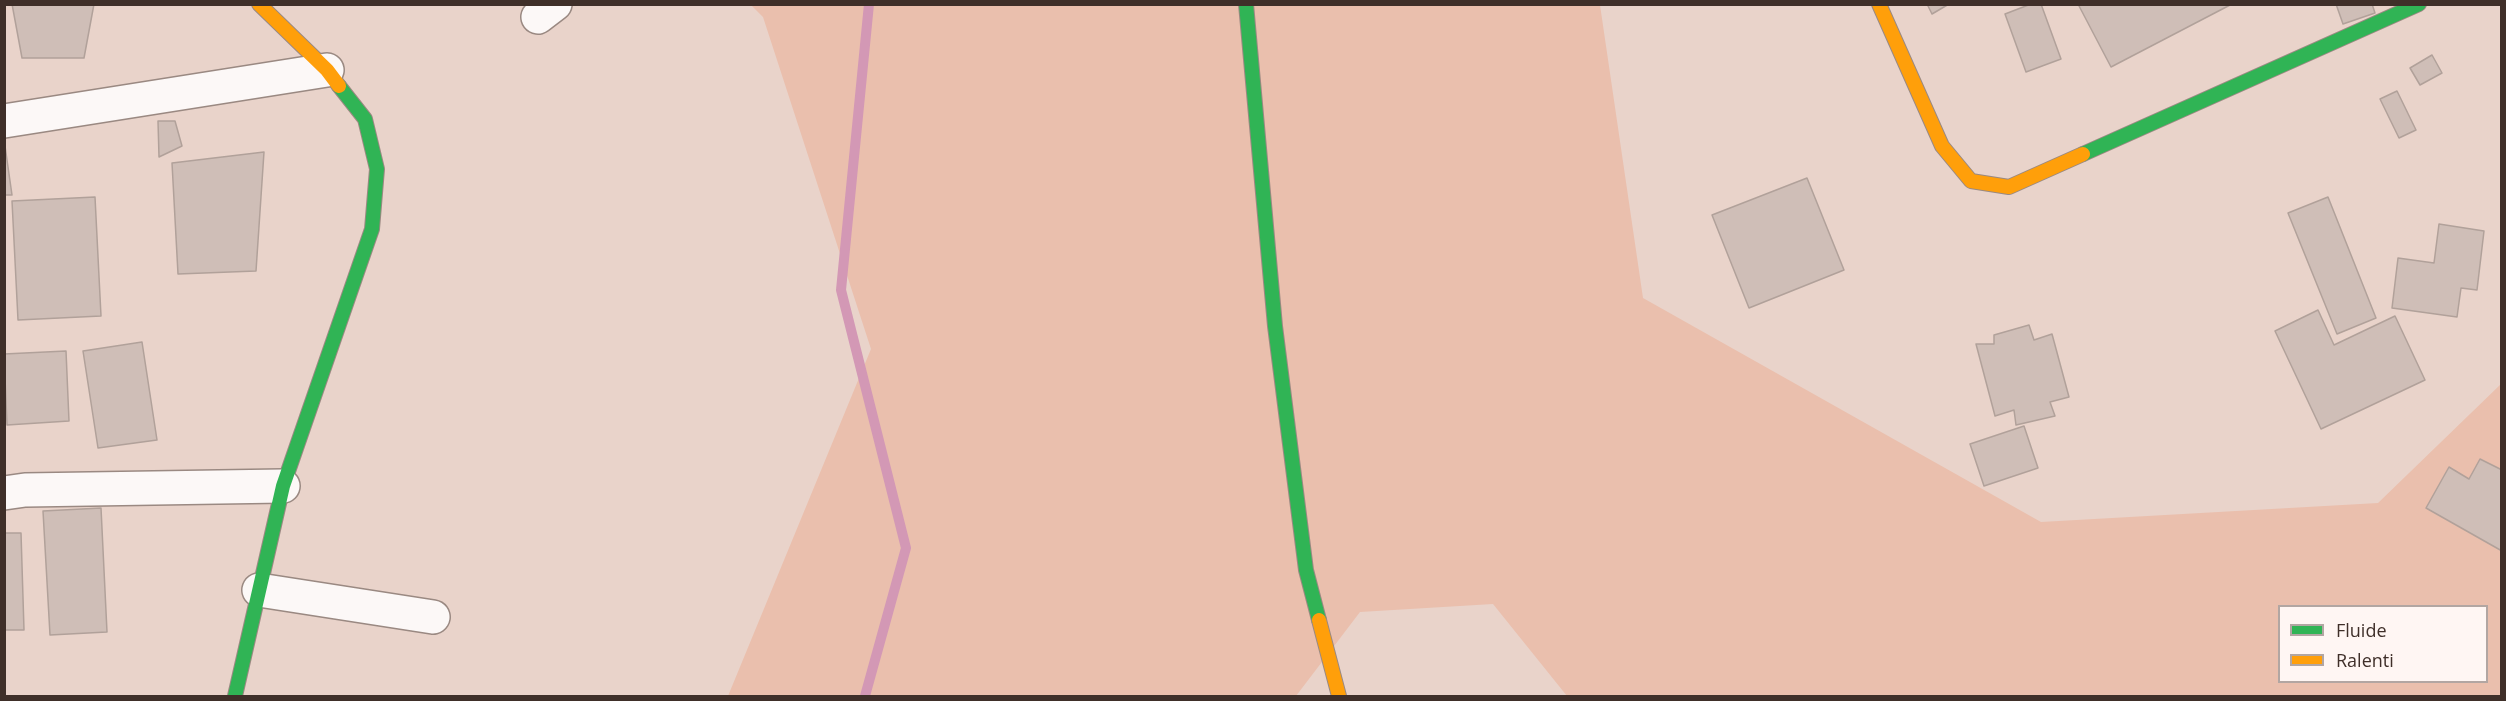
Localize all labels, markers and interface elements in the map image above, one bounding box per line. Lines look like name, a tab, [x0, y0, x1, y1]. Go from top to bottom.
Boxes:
legend	[2278, 605, 2488, 683]
text: Fluide	[2336, 618, 2387, 642]
text: Ralenti	[2336, 648, 2394, 672]

